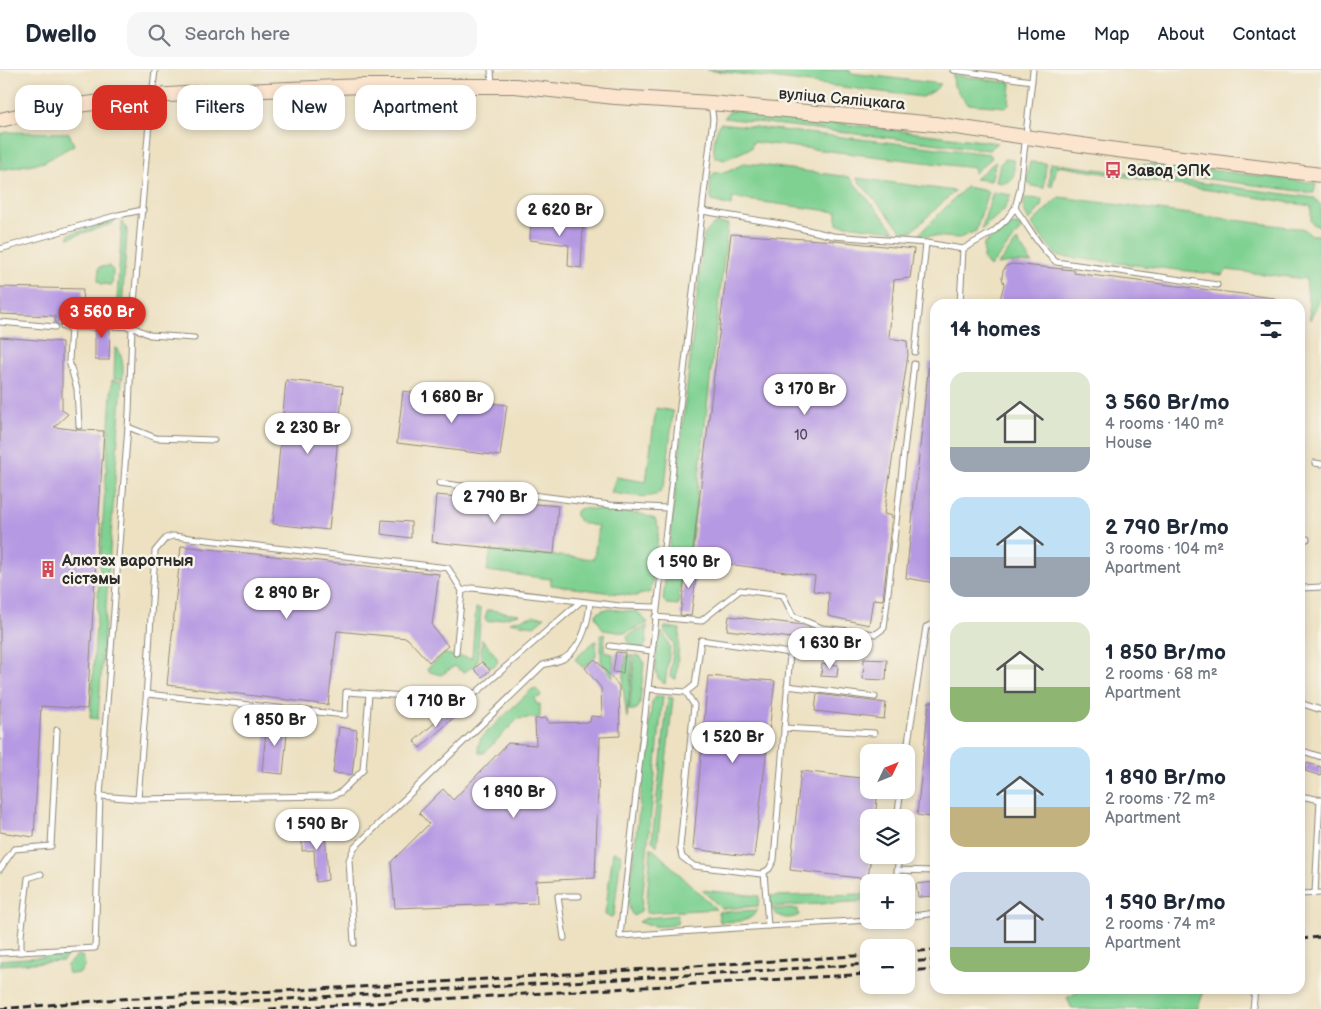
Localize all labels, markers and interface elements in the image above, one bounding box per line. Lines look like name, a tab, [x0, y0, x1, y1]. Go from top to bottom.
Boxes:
search box	[127, 12, 477, 57]
text: Dwello	[25, 20, 97, 49]
icon: search	[145, 21, 173, 49]
text: Search here	[185, 23, 290, 46]
text: Home	[1017, 24, 1066, 45]
text: Map	[1094, 24, 1130, 45]
text: About	[1158, 24, 1205, 45]
text: Contact	[1233, 24, 1296, 45]
street label: вуліца Сяліцкага	[778, 84, 907, 115]
chip: Buy	[15, 85, 82, 130]
chip: Rent	[92, 85, 167, 130]
chip: Filters	[177, 85, 263, 130]
chip: New	[273, 85, 345, 130]
chip: Apartment	[355, 85, 476, 130]
bus stop icon: Завод ЭПК	[1103, 160, 1123, 180]
place label: Завод ЭПК	[1127, 162, 1211, 181]
pin: 2 620 Br	[508, 194, 612, 237]
text: 2 620 Br	[528, 201, 592, 220]
pin: 3 560 Br	[50, 296, 154, 339]
text: 3 560 Br	[70, 303, 134, 322]
icon: filters	[1257, 315, 1285, 343]
text: 14 homes	[950, 317, 1041, 342]
pin: 3 170 Br	[753, 374, 857, 416]
text: 3 170 Br	[774, 380, 836, 399]
pin: 1 680 Br	[400, 382, 504, 424]
text: 1 680 Br	[421, 388, 483, 407]
text: 3 560 Br/mo	[1105, 390, 1229, 415]
icon: home	[990, 392, 1050, 452]
pin: 2 230 Br	[256, 412, 360, 455]
text: 4 rooms · 140 m²	[1105, 415, 1224, 434]
text: 2 230 Br	[276, 419, 340, 438]
house number: 10	[794, 427, 808, 444]
text: House	[1105, 434, 1152, 453]
pin: 2 790 Br	[443, 482, 547, 524]
text: 2 790 Br	[463, 488, 527, 507]
text: 2 790 Br/mo	[1105, 515, 1229, 540]
icon: home	[990, 517, 1050, 577]
text: 3 rooms · 104 m²	[1105, 540, 1224, 559]
pin: 1 590 Br	[637, 546, 741, 589]
place label: Алютэх варотныя сістэмы	[61, 552, 194, 589]
text: 1 590 Br	[658, 553, 720, 572]
building icon: Алютэх варотныя сістэмы	[38, 559, 58, 579]
text: Apartment	[1105, 559, 1181, 578]
pin: 2 890 Br	[235, 578, 339, 620]
text: 2 890 Br	[255, 584, 319, 603]
pin: 1 630 Br	[778, 628, 882, 670]
text: 1 630 Br	[799, 634, 861, 653]
text: 1 850 Br/mo	[1105, 640, 1226, 665]
icon: home	[990, 642, 1050, 702]
text: 2 rooms · 68 m²	[1105, 665, 1218, 684]
text: Apartment	[1105, 684, 1181, 703]
pin: 1 710 Br	[384, 686, 488, 728]
text: 1 710 Br	[407, 692, 465, 711]
pin: 1 850 Br	[223, 704, 327, 747]
text: 1 850 Br	[244, 711, 306, 730]
pin: 1 520 Br	[681, 722, 785, 764]
text: 1 520 Br	[702, 728, 764, 747]
north arrow	[860, 744, 915, 799]
map controls	[860, 744, 915, 994]
text: 1 890 Br/mo	[1105, 765, 1226, 790]
icon: home	[990, 767, 1050, 827]
pin: 1 890 Br	[462, 776, 566, 819]
text: 1 890 Br	[483, 783, 545, 802]
text: 2 rooms · 72 m²	[1105, 790, 1215, 809]
pin: 1 590 Br	[265, 808, 369, 851]
button: layers	[860, 809, 915, 864]
text: Apartment	[1105, 809, 1181, 828]
text: 1 590 Br	[286, 815, 348, 834]
button: +	[860, 874, 915, 929]
text: 1 590 Br/mo	[1105, 890, 1226, 915]
icon: home	[990, 892, 1050, 952]
text: 2 rooms · 74 m²	[1105, 915, 1216, 934]
text: Apartment	[1105, 934, 1181, 953]
button: −	[860, 939, 915, 994]

